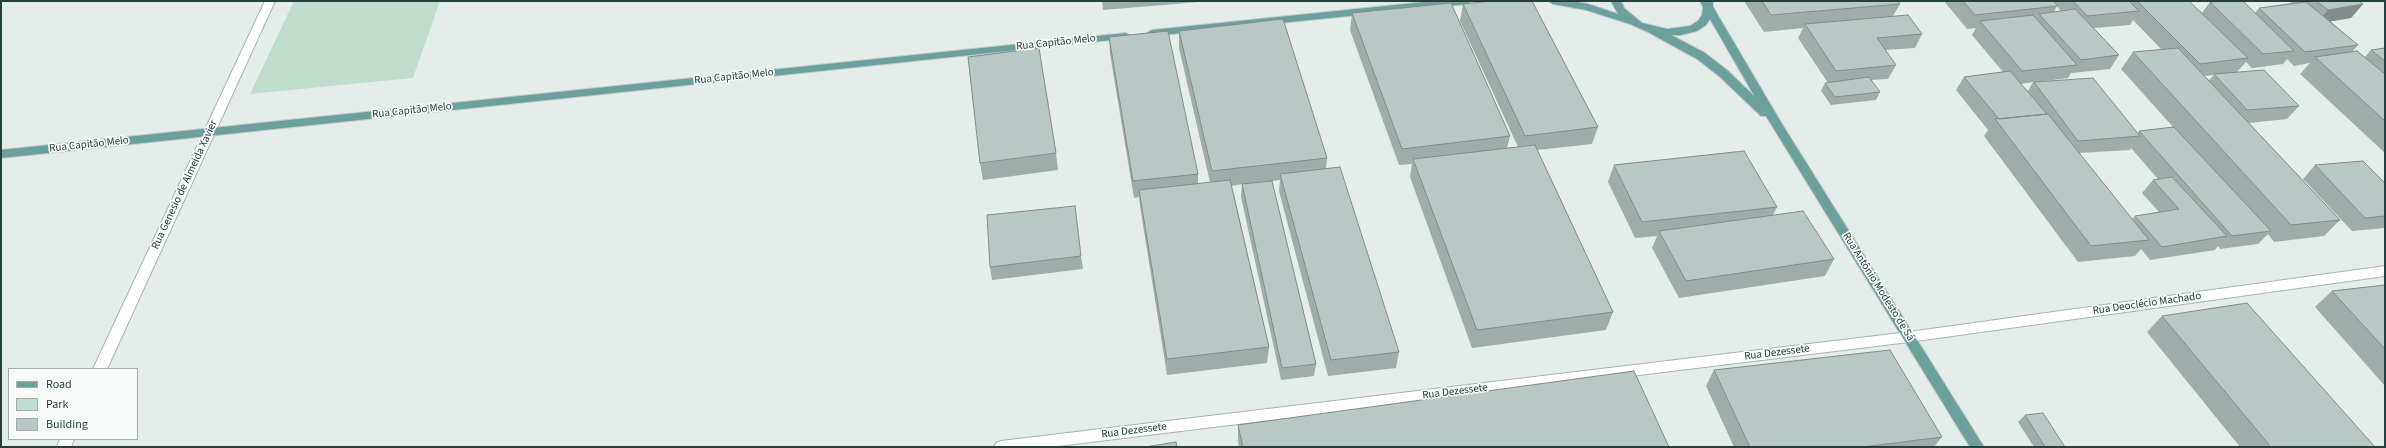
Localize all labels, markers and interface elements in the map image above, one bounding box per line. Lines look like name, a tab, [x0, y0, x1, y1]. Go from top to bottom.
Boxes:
street label: Rua Capitão Melo	[1016, 32, 1096, 54]
street label: Rua Capitão Melo	[694, 66, 774, 88]
street label: Rua Capitão Melo	[372, 100, 452, 122]
street label: Rua Genesio de Almeida Xavier	[149, 118, 221, 252]
street label: Rua Capitão Melo	[49, 134, 129, 156]
street label: Rua Antônio Modesto de Sá	[1839, 230, 1917, 344]
street label: Rua Deoclécio Machado	[2092, 290, 2202, 318]
street label: Rua Dezessete	[1744, 342, 1810, 364]
legend	[8, 368, 138, 440]
text: Road	[46, 376, 72, 393]
street label: Rua Dezessete	[1422, 381, 1488, 403]
text: Park	[46, 396, 68, 413]
text: Building	[46, 416, 88, 433]
street label: Rua Dezessete	[1101, 420, 1167, 442]

